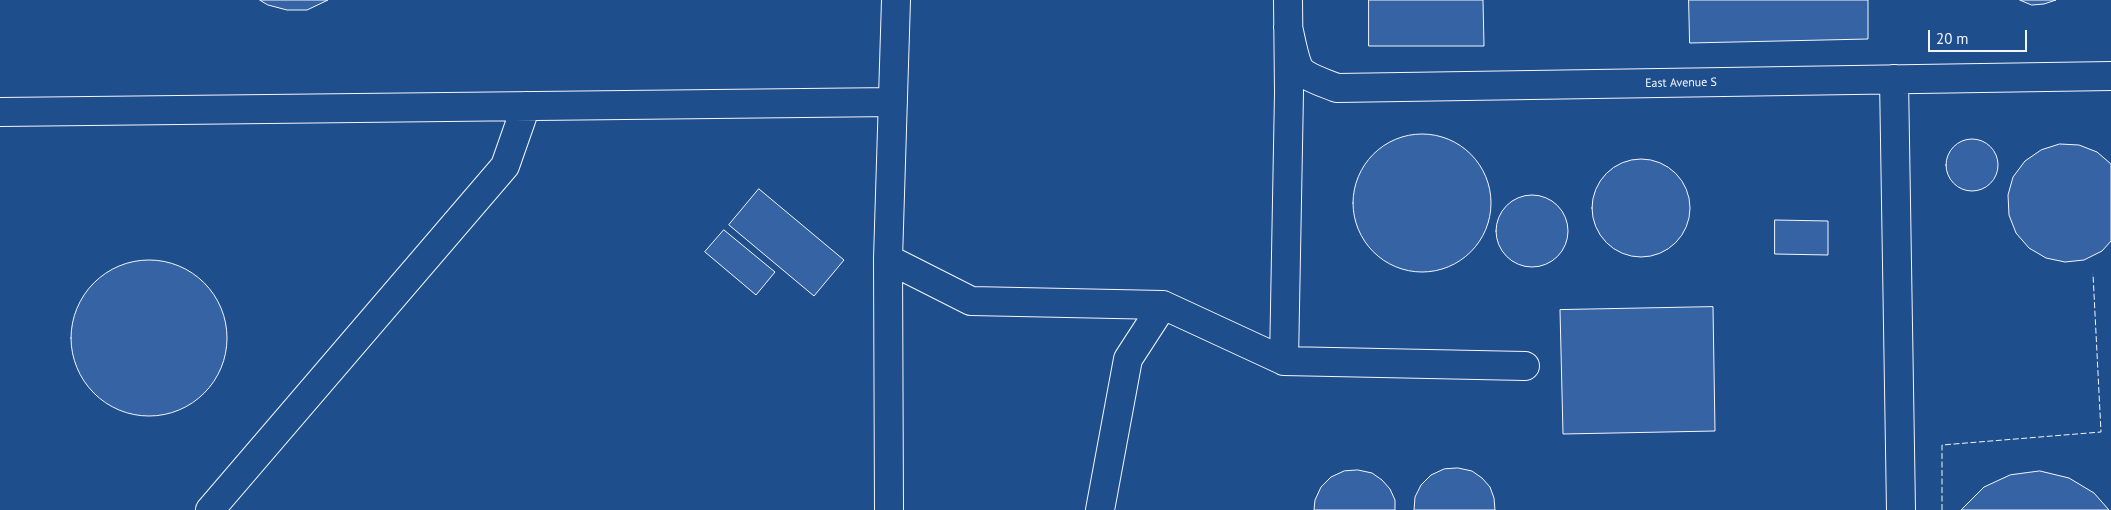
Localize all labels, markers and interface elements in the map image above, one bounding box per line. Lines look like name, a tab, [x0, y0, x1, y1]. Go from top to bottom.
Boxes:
scale bar	[1931, 20, 2030, 52]
text: 20 m	[1936, 29, 1969, 48]
street label: East Avenue S	[1645, 75, 1717, 91]

